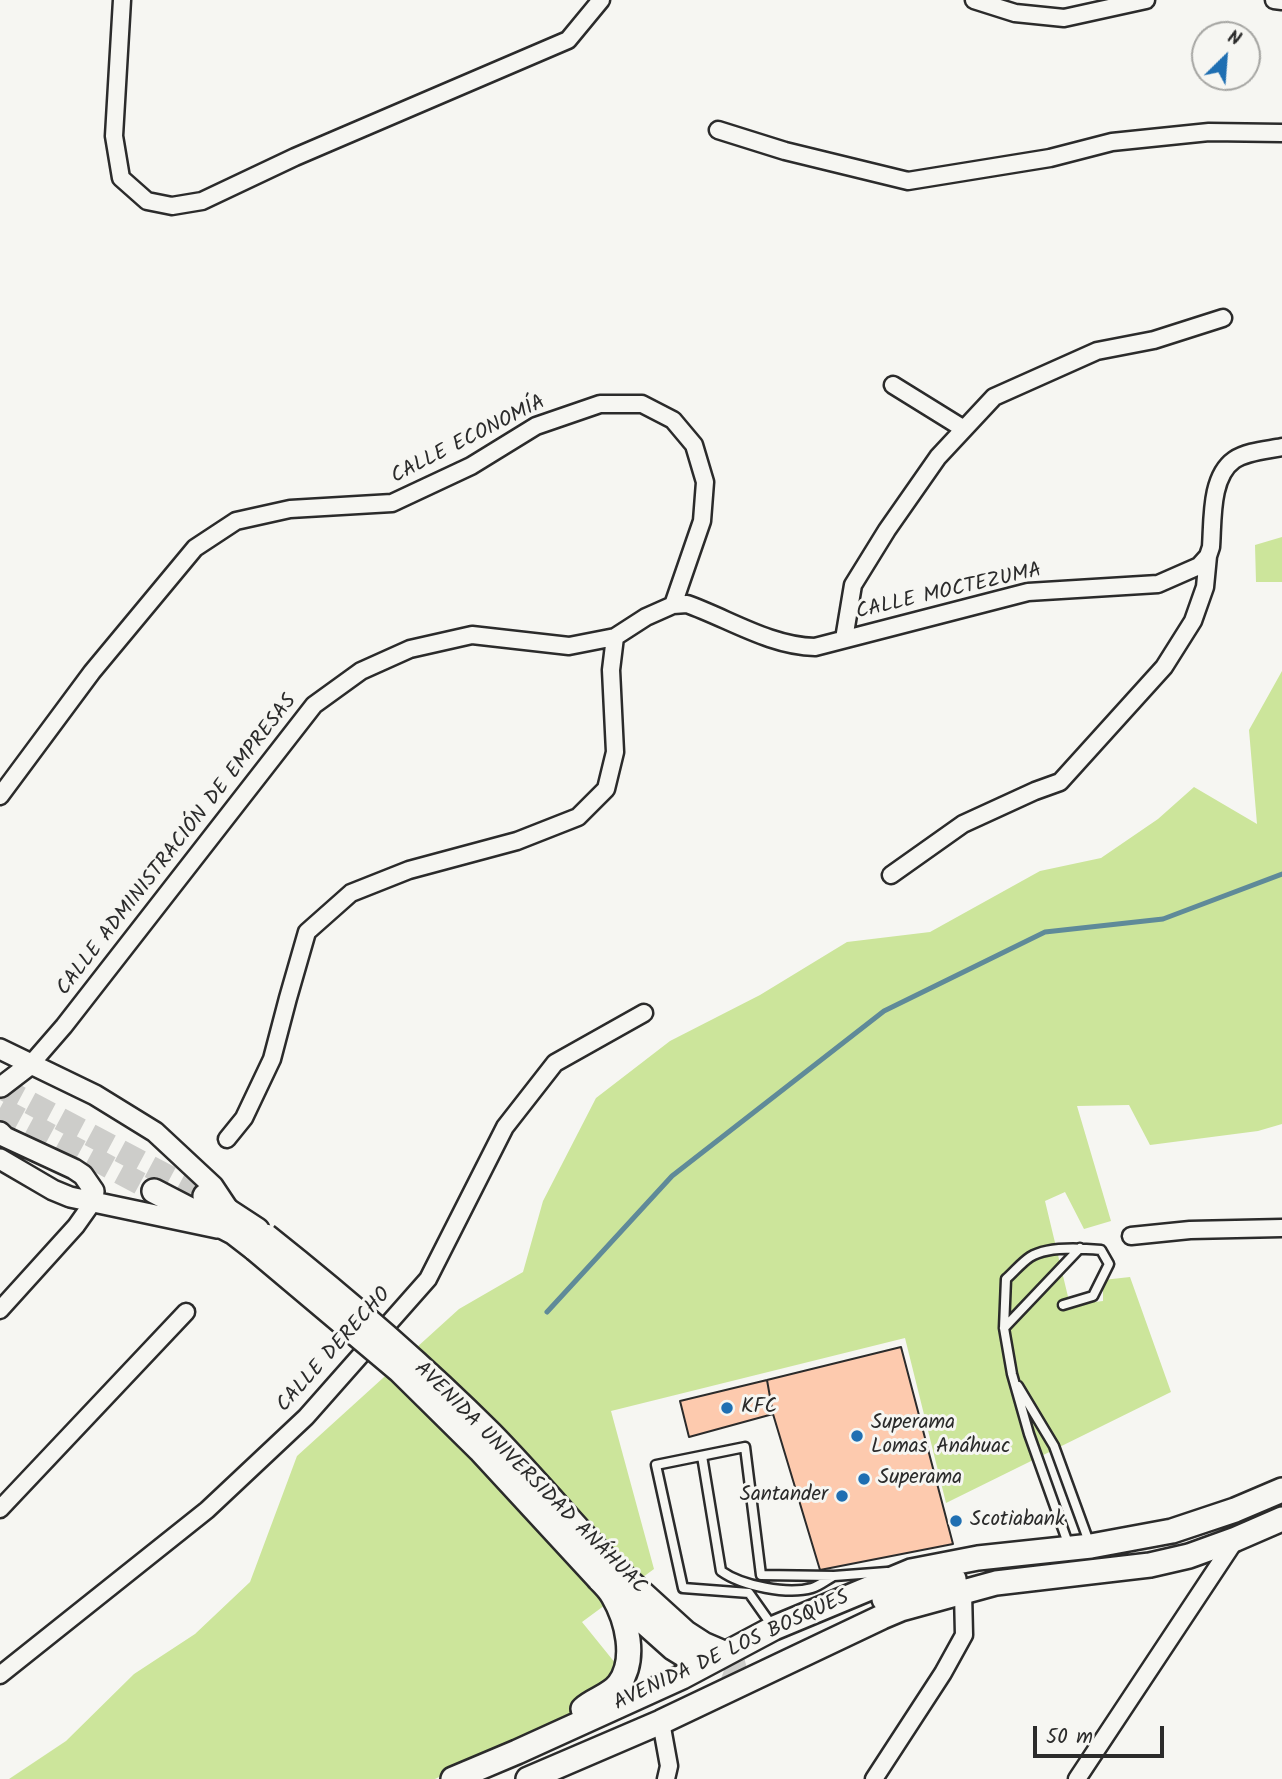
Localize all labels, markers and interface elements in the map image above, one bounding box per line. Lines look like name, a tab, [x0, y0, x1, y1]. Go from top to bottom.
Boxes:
north arrow	[1191, 21, 1261, 91]
text: N	[1222, 23, 1246, 55]
street label: CALLE ECONOMÍA	[388, 391, 550, 491]
street label: CALLE MOCTEZUMA	[854, 559, 1044, 627]
street label: CALLE ADMINISTRACIÓN DE EMPRESAS	[53, 690, 303, 1002]
street label: CALLE DERECHO	[272, 1284, 398, 1418]
street label: AVENIDA UNIVERSIDAD ANÁHUAC	[408, 1358, 650, 1600]
place label: KFC	[741, 1395, 777, 1421]
marker: KFC	[719, 1400, 735, 1416]
place label: Superama Lomas Anáhuac	[871, 1411, 1010, 1461]
marker: Superama Lomas Anáhuac	[849, 1428, 865, 1444]
place label: Superama	[878, 1466, 962, 1492]
marker: Superama	[856, 1471, 872, 1487]
place label: Santander	[740, 1483, 828, 1509]
marker: Santander	[834, 1488, 850, 1504]
place label: Scotiabank	[970, 1508, 1065, 1534]
marker: Scotiabank	[948, 1513, 964, 1529]
street label: AVENIDA DE LOS BOSQUES	[610, 1586, 854, 1718]
scale bar	[1037, 1712, 1168, 1756]
text: 50 m	[1046, 1721, 1093, 1754]

